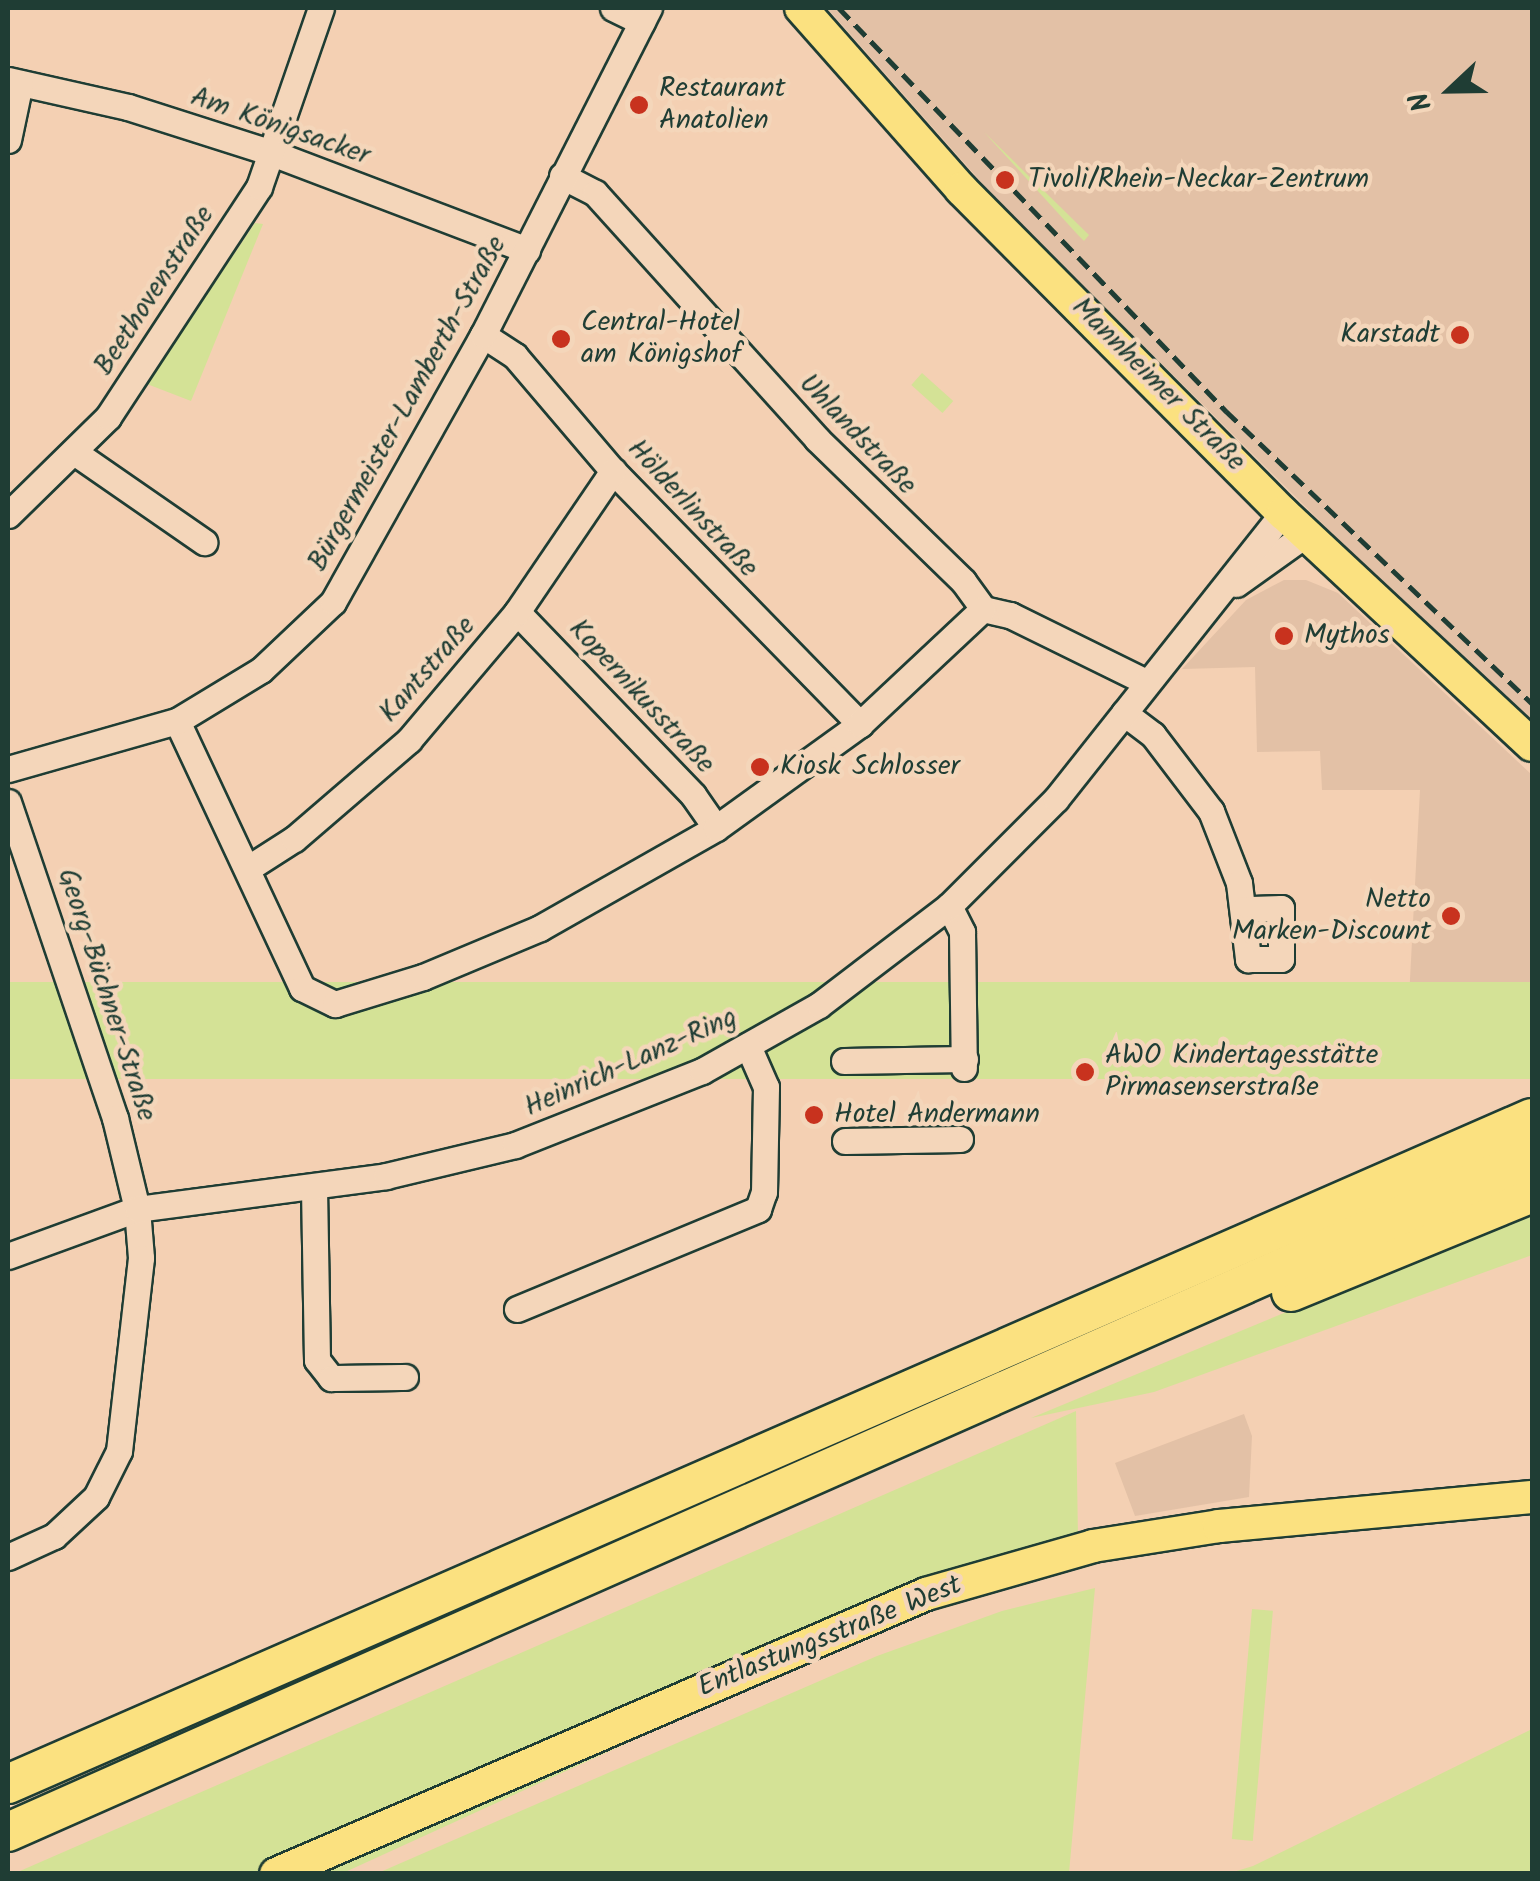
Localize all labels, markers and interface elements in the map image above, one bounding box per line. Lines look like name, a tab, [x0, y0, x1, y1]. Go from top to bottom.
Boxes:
north arrow	[1400, 40, 1500, 140]
place label: Restaurant Anatolien	[659, 72, 785, 138]
street label: Am Königsacker	[186, 81, 374, 173]
text: N	[1398, 85, 1446, 118]
marker: Restaurant Anatolien	[628, 94, 650, 116]
place label: Tivoli/Rhein-Neckar-Zentrum	[1028, 163, 1369, 197]
marker: Tivoli/Rhein-Neckar-Zentrum	[992, 167, 1018, 193]
street label: Beethovenstraße	[88, 200, 222, 382]
street label: Bürgermeister-Lamberth-Straße	[302, 231, 514, 577]
street label: Mannheimer Straße	[1064, 291, 1252, 479]
place label: Central-Hotel am Königshof	[581, 306, 742, 372]
place label: Karstadt	[1340, 318, 1440, 352]
marker: Karstadt	[1449, 324, 1471, 346]
marker: Central-Hotel am Königshof	[550, 328, 572, 350]
street label: Uhlandstraße	[791, 368, 923, 502]
street label: Hölderlinstraße	[619, 433, 765, 585]
street label: Kantstraße	[373, 610, 483, 730]
street label: Kopernikusstraße	[561, 613, 721, 781]
place label: Mythos	[1304, 619, 1390, 653]
marker: Mythos	[1273, 625, 1295, 647]
place label: Kiosk Schlosser	[780, 750, 960, 784]
marker: Kiosk Schlosser	[749, 756, 771, 778]
street label: Georg-Büchner-Straße	[49, 865, 163, 1125]
place label: Netto Marken-Discount	[1232, 883, 1431, 949]
marker: Netto Marken-Discount	[1440, 905, 1462, 927]
street label: Heinrich-Lanz-Ring	[520, 1001, 742, 1125]
place label: AWO Kindertagesstätte Pirmasenserstraße	[1105, 1039, 1378, 1105]
marker: AWO Kindertagesstätte Pirmasenserstraße	[1074, 1061, 1096, 1083]
place label: Hotel Andermann	[834, 1098, 1040, 1132]
marker: Hotel Andermann	[803, 1104, 825, 1126]
street label: Entlastungsstraße West	[693, 1569, 967, 1705]

